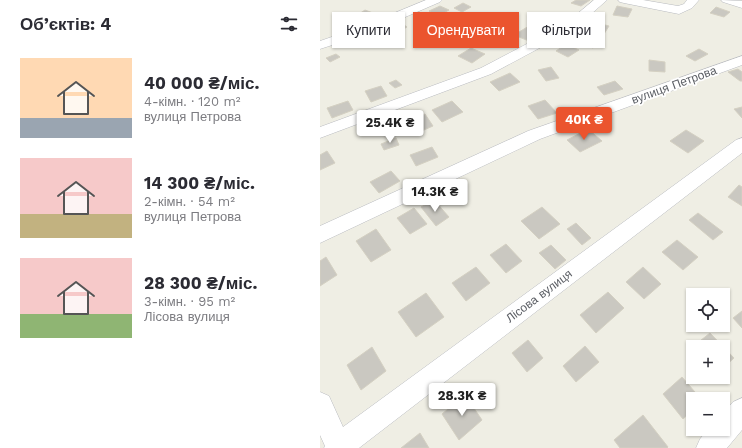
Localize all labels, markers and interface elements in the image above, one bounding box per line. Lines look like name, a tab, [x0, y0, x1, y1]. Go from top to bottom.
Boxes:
chip: Купити	[332, 12, 405, 48]
chip: Орендувати	[413, 12, 519, 48]
chip: Фільтри	[527, 12, 605, 48]
icon: filters	[278, 13, 300, 35]
text: Об’єктів: 4	[20, 14, 111, 34]
street label: вулиця Петрова	[629, 63, 719, 107]
text: 40 000 ₴/міс.	[144, 73, 259, 93]
icon: home	[52, 74, 100, 122]
text: 4-кімн. · 120 m²	[144, 94, 241, 109]
pin: 40K ₴	[556, 107, 612, 141]
text: вулиця Петрова	[144, 109, 241, 124]
pin: 25.4K ₴	[353, 110, 427, 144]
text: 40K ₴	[565, 112, 603, 127]
text: 25.4K ₴	[366, 115, 414, 130]
text: 14 300 ₴/міс.	[144, 173, 255, 193]
icon: home	[52, 174, 100, 222]
pin: 14.3K ₴	[398, 179, 472, 213]
text: 14.3K ₴	[412, 184, 458, 199]
text: 2-кімн. · 54 m²	[144, 194, 235, 209]
text: вулиця Петрова	[144, 209, 241, 224]
street label: Лісова вулиця	[503, 267, 575, 325]
text: 28 300 ₴/міс.	[144, 273, 257, 293]
icon: home	[52, 274, 100, 322]
map controls	[686, 288, 730, 436]
button: locate	[686, 288, 730, 332]
text: 3-кімн. · 95 m²	[144, 294, 235, 309]
text: Лісова вулиця	[144, 309, 230, 324]
button: +	[686, 340, 730, 384]
pin: 28.3K ₴	[425, 383, 499, 417]
text: 28.3K ₴	[438, 388, 486, 403]
button: −	[686, 392, 730, 436]

